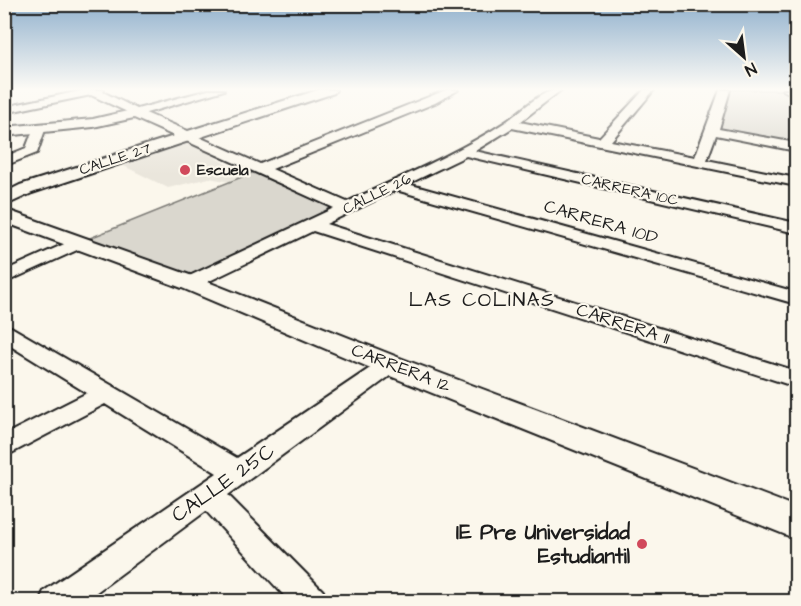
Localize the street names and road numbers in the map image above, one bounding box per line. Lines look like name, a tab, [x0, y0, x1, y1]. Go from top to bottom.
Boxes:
street label: CALLE 27	[77, 138, 153, 180]
street label: CALLE 26	[339, 168, 415, 220]
street label: CARRERA 10C	[579, 169, 681, 211]
street label: CARRERA 10D	[541, 194, 661, 250]
street label: CARRERA 11	[573, 297, 673, 351]
street label: CARRERA 12	[348, 338, 455, 399]
street label: CALLE 25C	[166, 437, 281, 529]

